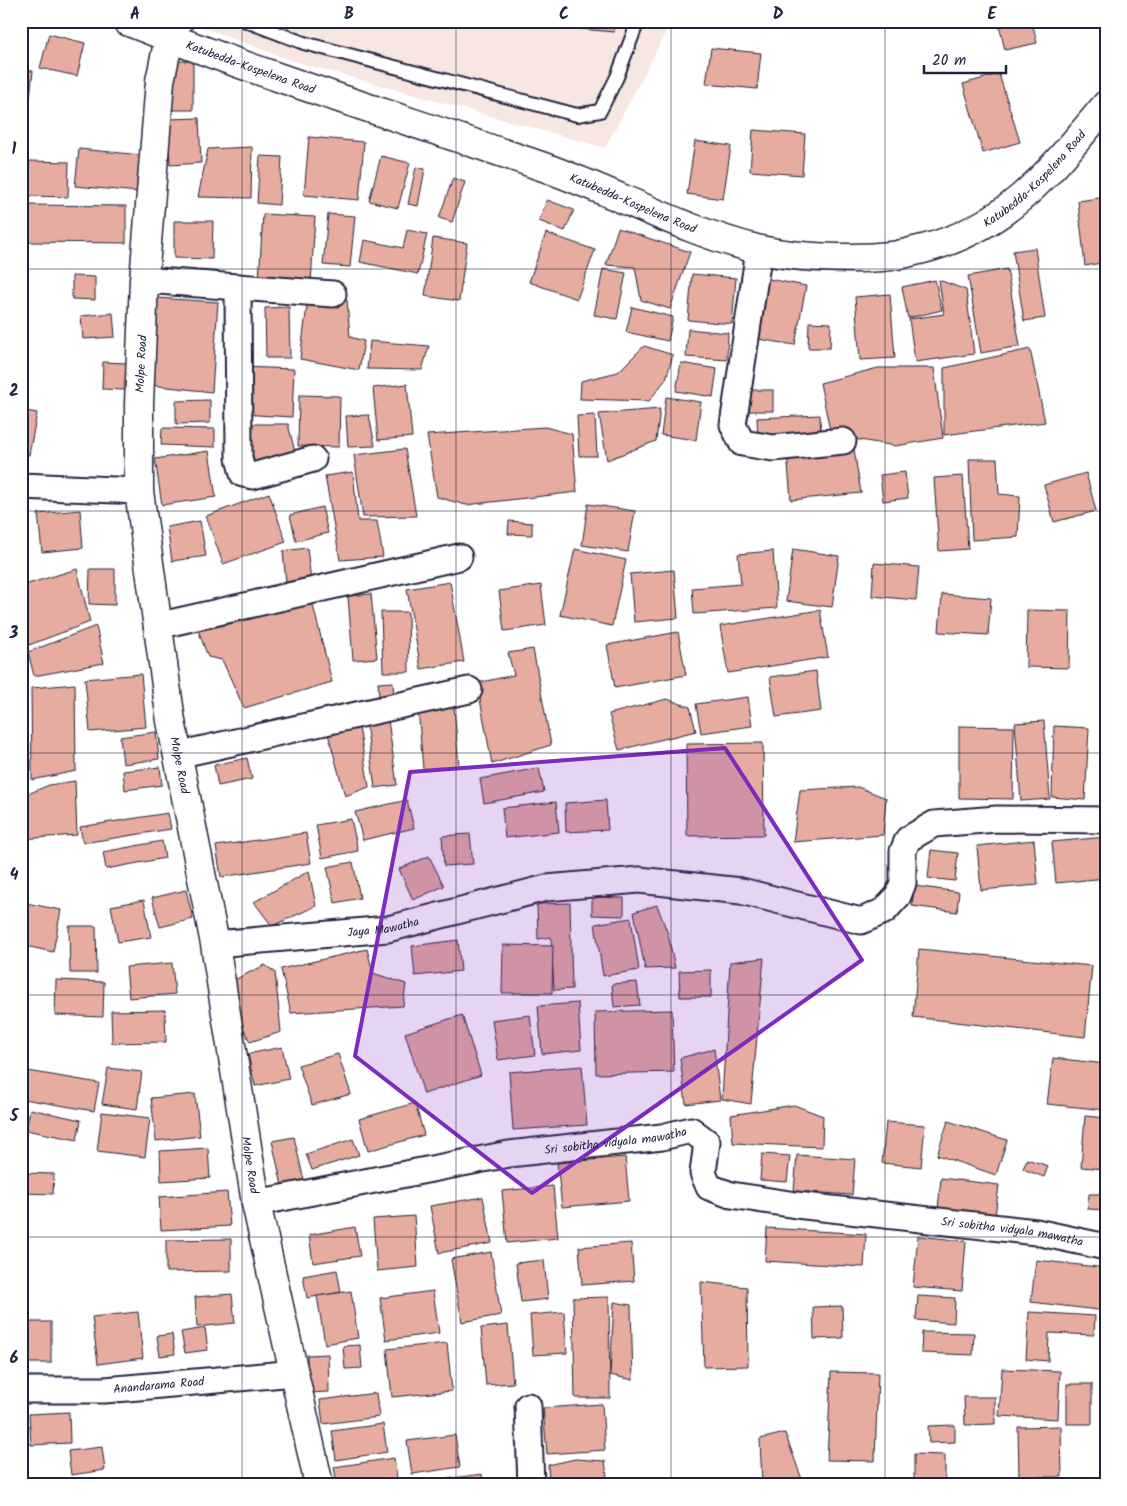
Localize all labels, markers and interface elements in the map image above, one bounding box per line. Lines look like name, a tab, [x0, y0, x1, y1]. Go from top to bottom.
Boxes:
text: A	[130, 2, 140, 27]
text: B	[344, 2, 354, 27]
text: C	[559, 2, 569, 27]
text: D	[773, 2, 784, 27]
text: E	[988, 2, 998, 27]
street label: Katubedda-Kospelena Road	[183, 36, 319, 100]
scale bar	[924, 42, 1007, 74]
text: 20 m	[932, 49, 966, 73]
street label: Katubedda-Kospelena Road	[979, 125, 1092, 233]
text: 1	[12, 137, 17, 162]
street label: Katubedda-Kospelena Road	[567, 169, 700, 239]
street label: Molpe Road	[130, 334, 153, 393]
text: 2	[9, 379, 19, 404]
text: 3	[9, 621, 19, 646]
street label: Molpe Road	[164, 735, 194, 797]
text: 4	[10, 863, 19, 888]
street label: Jaya Mawatha	[346, 912, 422, 943]
text: 5	[9, 1104, 20, 1129]
street label: Sri sobitha vidyala mawatha	[543, 1122, 689, 1160]
street label: Molpe Road	[236, 1135, 264, 1196]
street label: Sri sobitha vidyala mawatha	[940, 1212, 1085, 1252]
text: 6	[10, 1346, 19, 1371]
street label: Anandarama Road	[113, 1372, 206, 1399]

